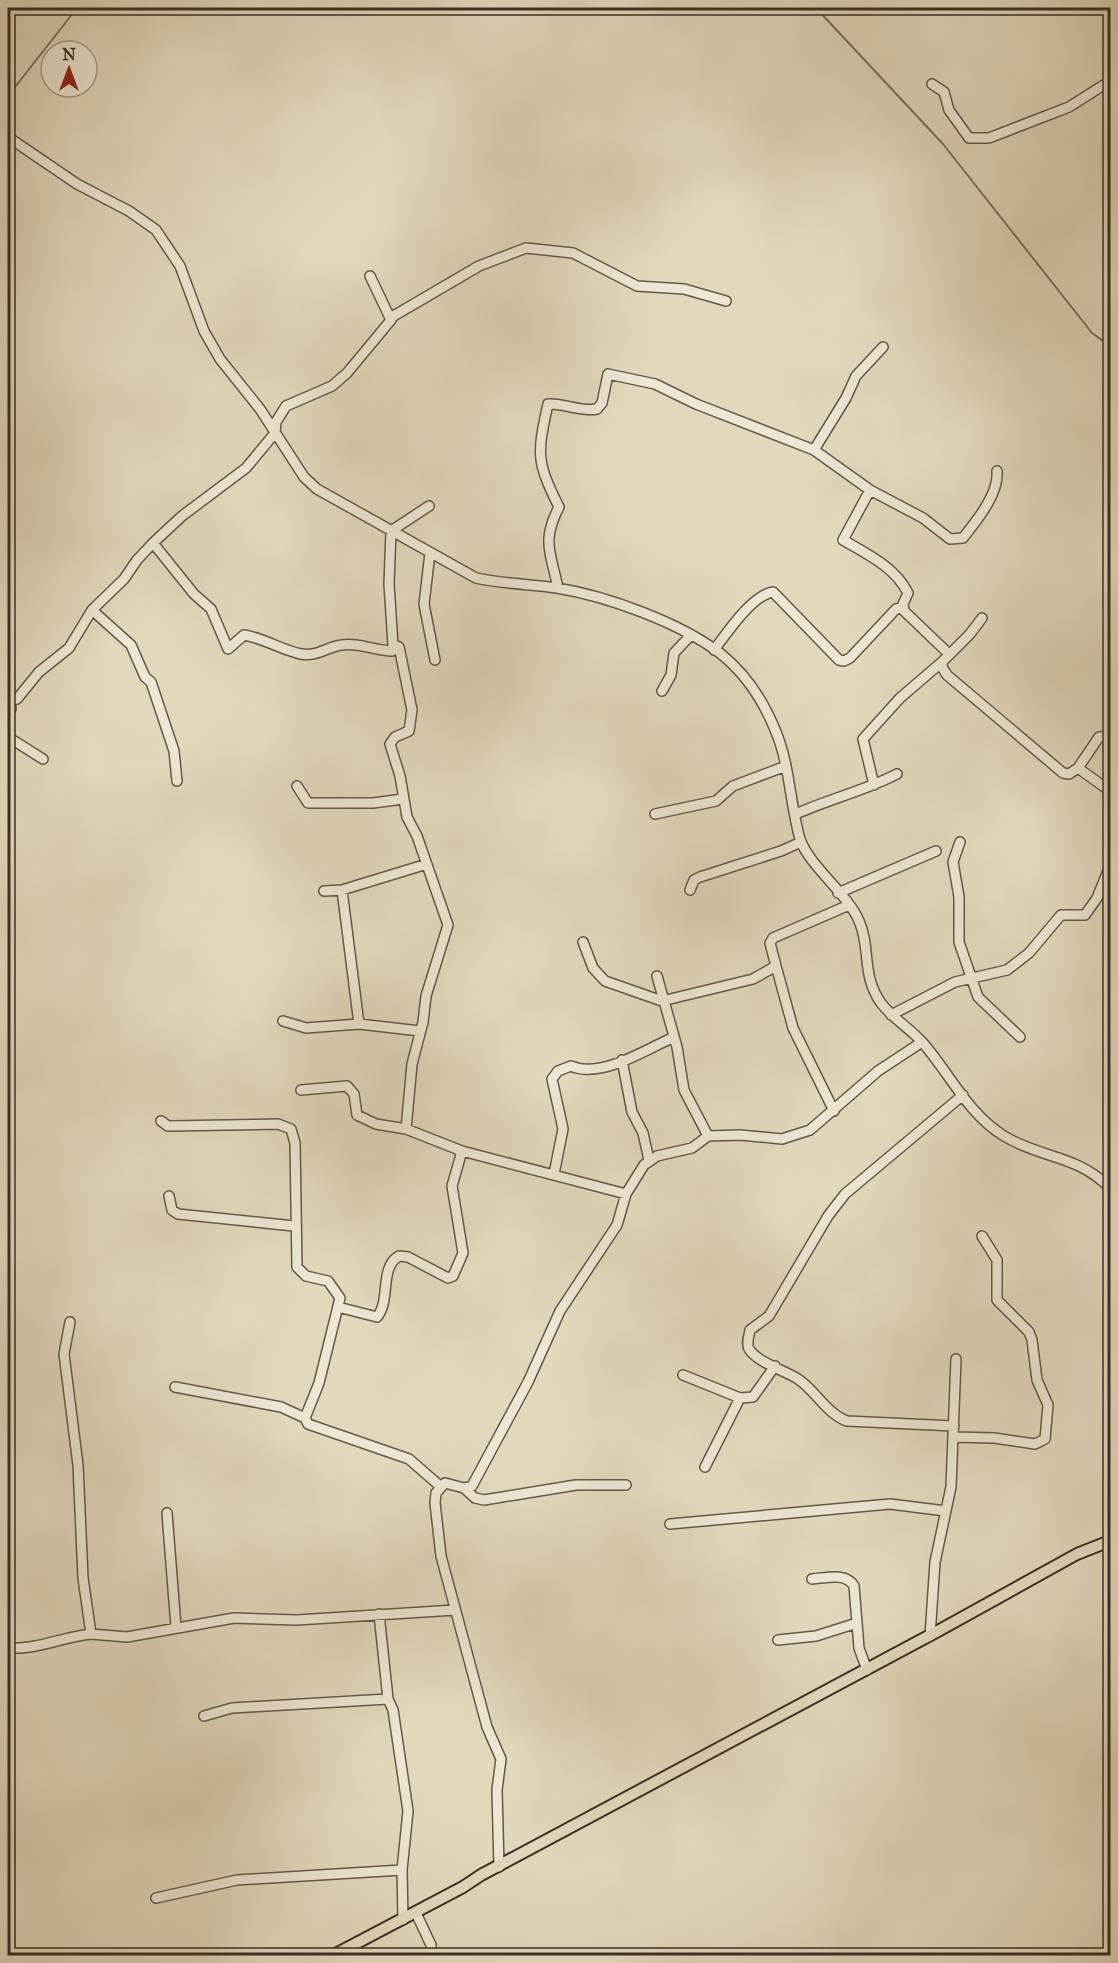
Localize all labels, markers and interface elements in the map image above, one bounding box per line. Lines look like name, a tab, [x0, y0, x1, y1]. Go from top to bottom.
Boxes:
north arrow	[39, 39, 99, 99]
text: N	[62, 45, 76, 64]

